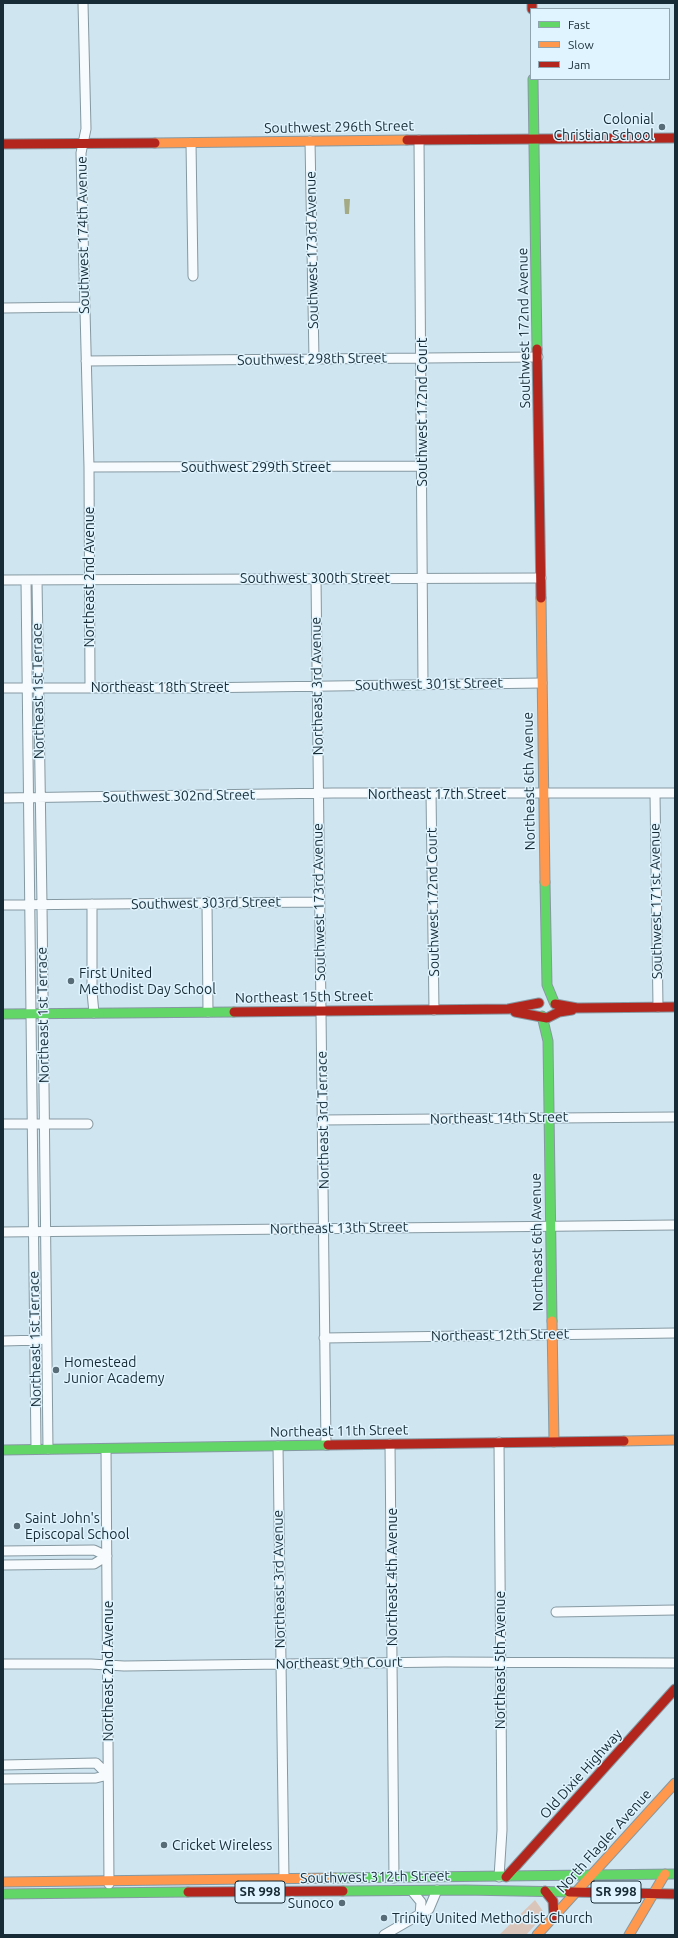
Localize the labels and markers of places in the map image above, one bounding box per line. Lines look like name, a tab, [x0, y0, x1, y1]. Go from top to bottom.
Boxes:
place label: Colonial Christian School	[553, 111, 654, 144]
marker: Colonial Christian School	[657, 122, 667, 132]
place label: First United Methodist Day School	[79, 965, 216, 998]
marker: First United Methodist Day School	[66, 976, 76, 986]
place label: Homestead Junior Academy	[64, 1354, 164, 1386]
marker: Homestead Junior Academy	[51, 1365, 61, 1375]
place label: Saint John's Episcopal School	[25, 1510, 129, 1542]
marker: Saint John's Episcopal School	[12, 1521, 22, 1531]
place label: Cricket Wireless	[172, 1837, 272, 1853]
marker: Cricket Wireless	[159, 1840, 169, 1850]
place label: Sunoco	[288, 1895, 334, 1911]
marker: Sunoco	[337, 1898, 347, 1908]
place label: Trinity United Methodist Church	[392, 1910, 593, 1926]
marker: Trinity United Methodist Church	[379, 1913, 389, 1923]

